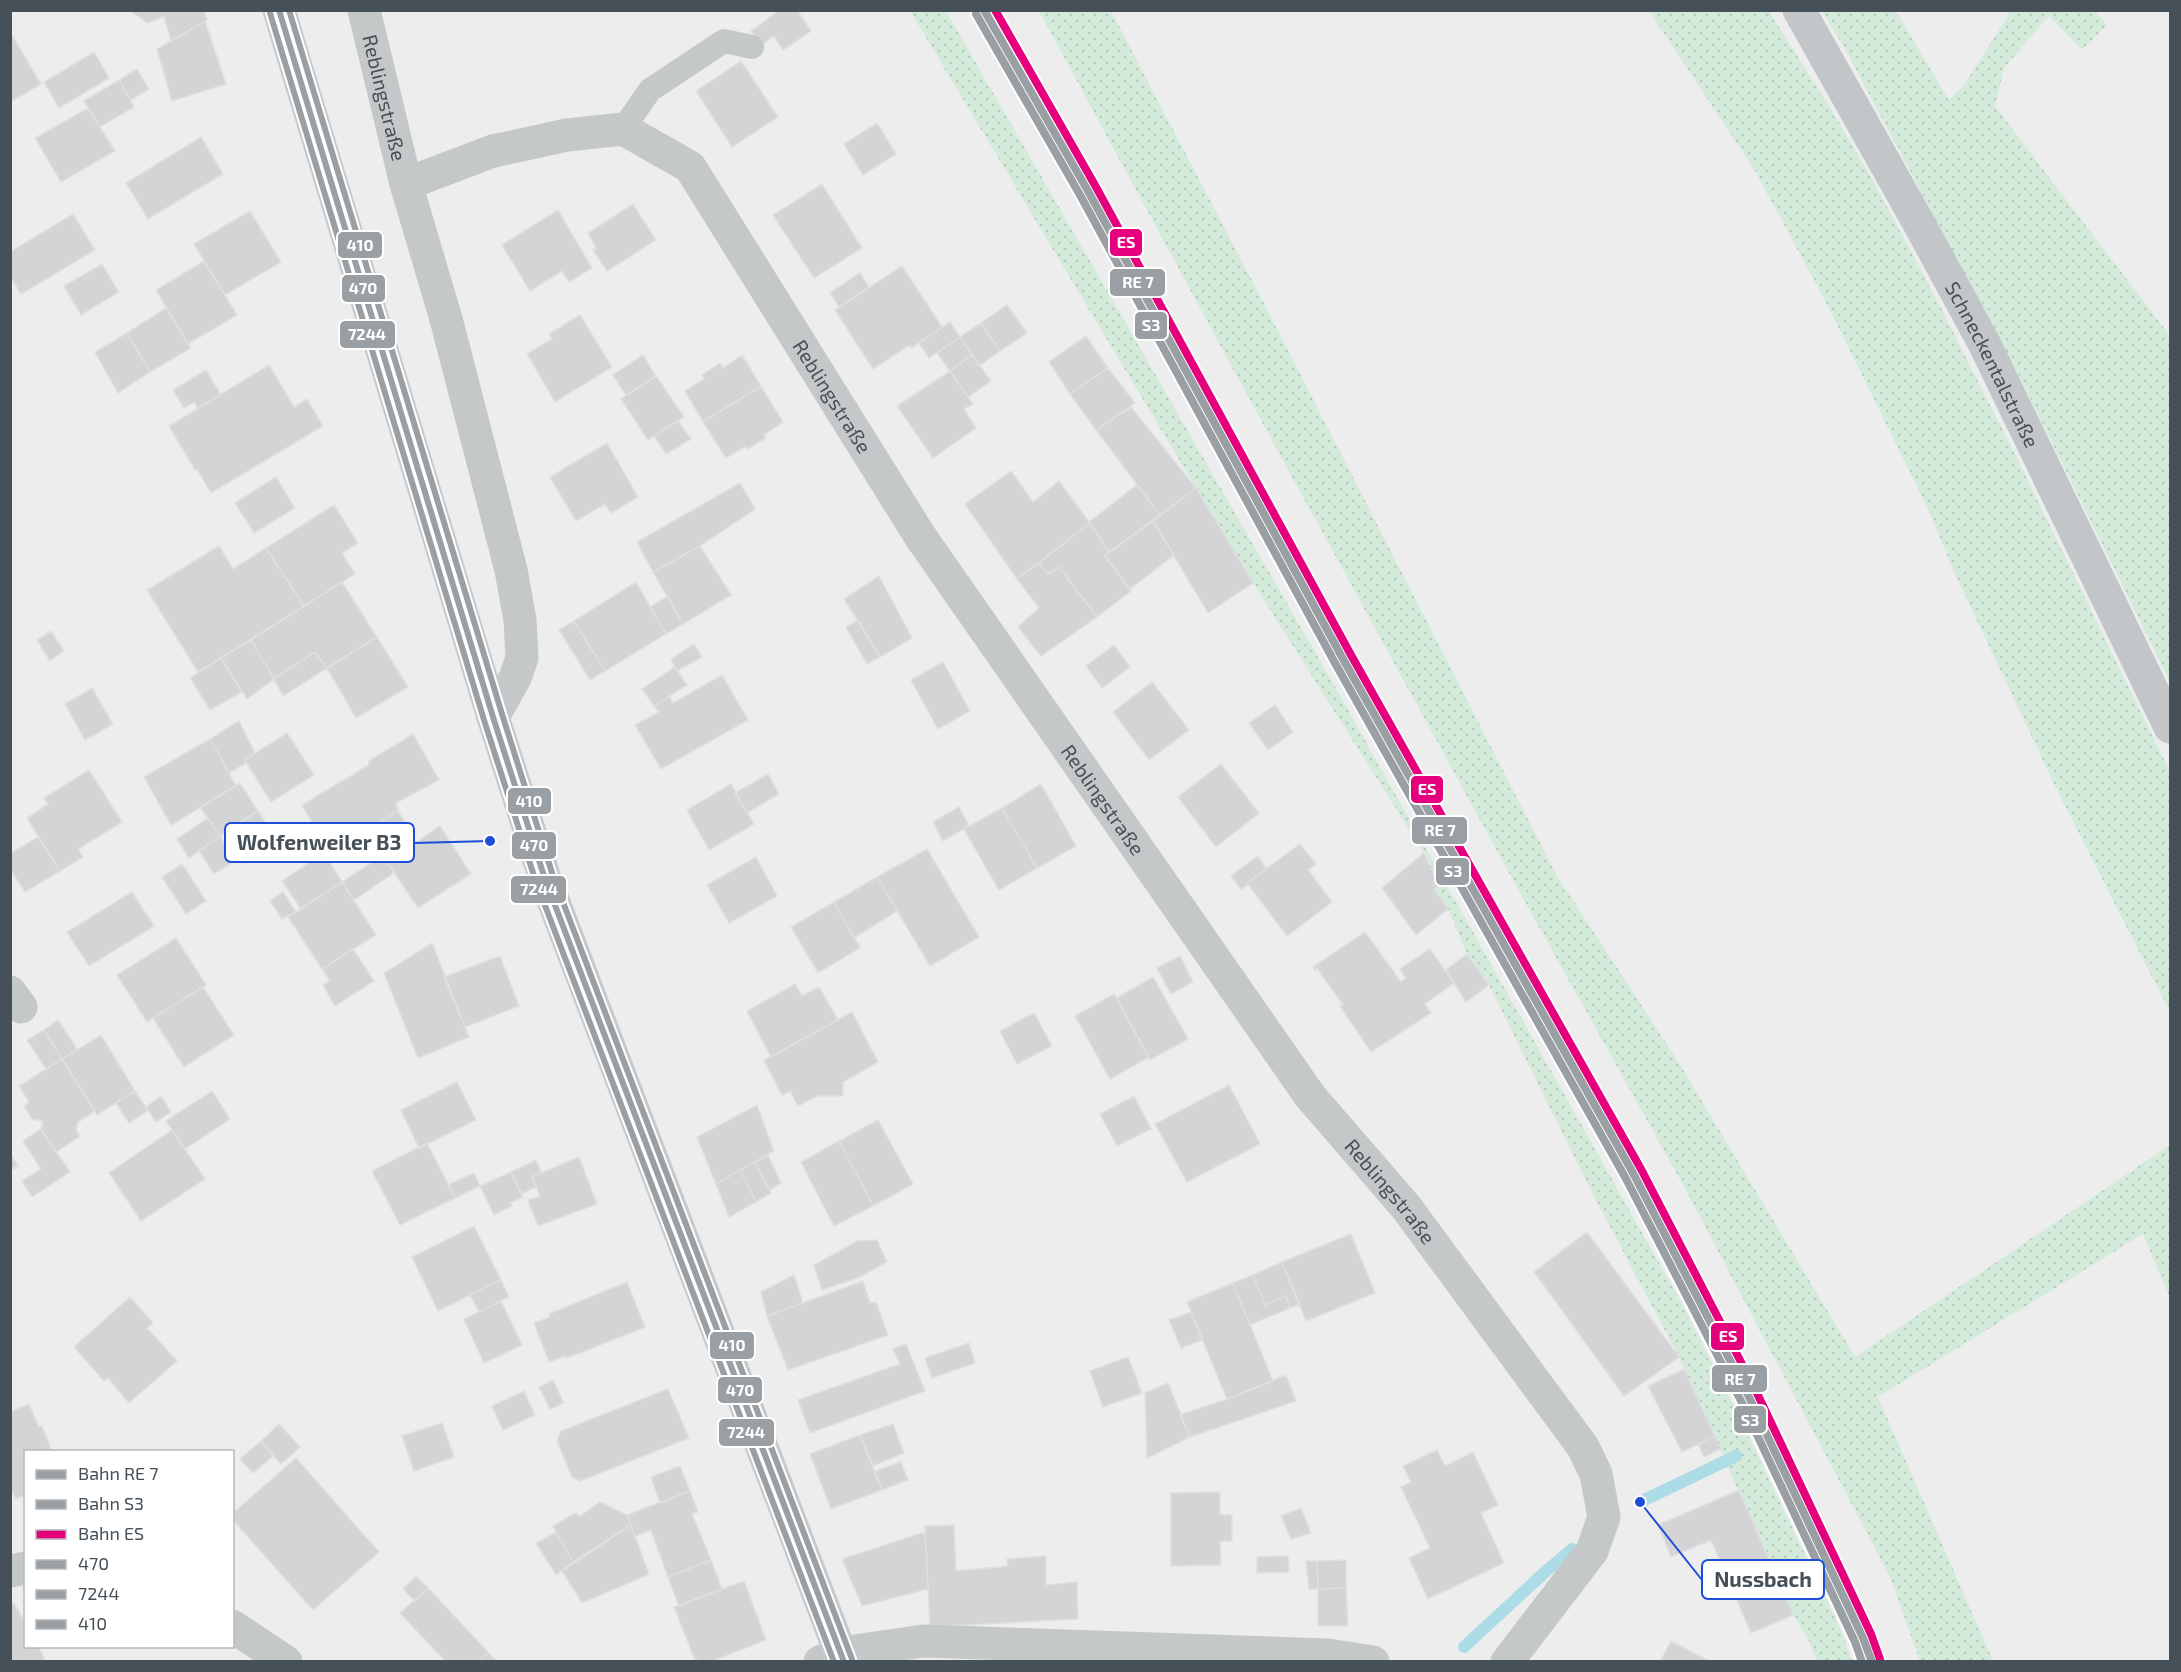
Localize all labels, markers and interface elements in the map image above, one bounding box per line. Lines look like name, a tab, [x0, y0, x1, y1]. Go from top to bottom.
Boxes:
street label: Reblingstraße	[358, 32, 412, 163]
line badge: ES	[1109, 228, 1143, 257]
line badge: 410	[337, 231, 383, 259]
text: ES	[1117, 232, 1135, 251]
text: 410	[346, 235, 374, 254]
line badge: RE 7	[1109, 268, 1166, 297]
text: RE 7	[1122, 272, 1154, 291]
line badge: 470	[341, 274, 386, 303]
street label: Schneckentalstraße	[1941, 277, 2045, 451]
text: 470	[349, 278, 377, 297]
line badge: S3	[1134, 311, 1168, 340]
text: S3	[1142, 315, 1160, 334]
line badge: 7244	[339, 320, 396, 349]
text: 7244	[348, 324, 386, 343]
street label: Reblingstraße	[788, 335, 877, 457]
street label: Reblingstraße	[1057, 740, 1150, 859]
line badge: ES	[1410, 775, 1444, 804]
text: ES	[1418, 779, 1436, 798]
line badge: 410	[507, 787, 552, 815]
text: 410	[515, 791, 543, 810]
line badge: RE 7	[1411, 816, 1468, 845]
text: RE 7	[1424, 820, 1456, 839]
callout: Wolfenweiler B3	[225, 823, 414, 862]
text: Wolfenweiler B3	[237, 829, 401, 854]
line badge: 470	[511, 831, 557, 860]
text: 470	[520, 835, 548, 854]
line badge: S3	[1435, 857, 1470, 886]
text: S3	[1444, 861, 1462, 880]
line badge: 7244	[510, 875, 567, 904]
text: 7244	[520, 879, 558, 898]
street label: Reblingstraße	[1340, 1134, 1441, 1248]
line badge: ES	[1710, 1322, 1745, 1351]
text: ES	[1719, 1326, 1737, 1345]
line badge: 410	[709, 1331, 755, 1360]
text: 410	[718, 1335, 746, 1354]
line badge: RE 7	[1711, 1364, 1768, 1393]
text: RE 7	[1724, 1369, 1756, 1388]
line badge: 470	[717, 1376, 763, 1404]
text: 470	[726, 1380, 754, 1399]
line badge: S3	[1733, 1405, 1767, 1434]
text: S3	[1741, 1410, 1759, 1429]
line badge: 7244	[718, 1418, 775, 1447]
text: 7244	[727, 1422, 765, 1441]
legend	[24, 1450, 234, 1648]
text: Bahn RE 7	[78, 1462, 158, 1484]
text: Bahn S3	[78, 1492, 144, 1514]
text: Bahn ES	[78, 1522, 144, 1544]
text: 470	[78, 1552, 109, 1574]
callout: Nussbach	[1702, 1560, 1824, 1599]
text: Nussbach	[1714, 1566, 1812, 1591]
text: 7244	[78, 1582, 119, 1604]
text: 410	[78, 1612, 107, 1634]

